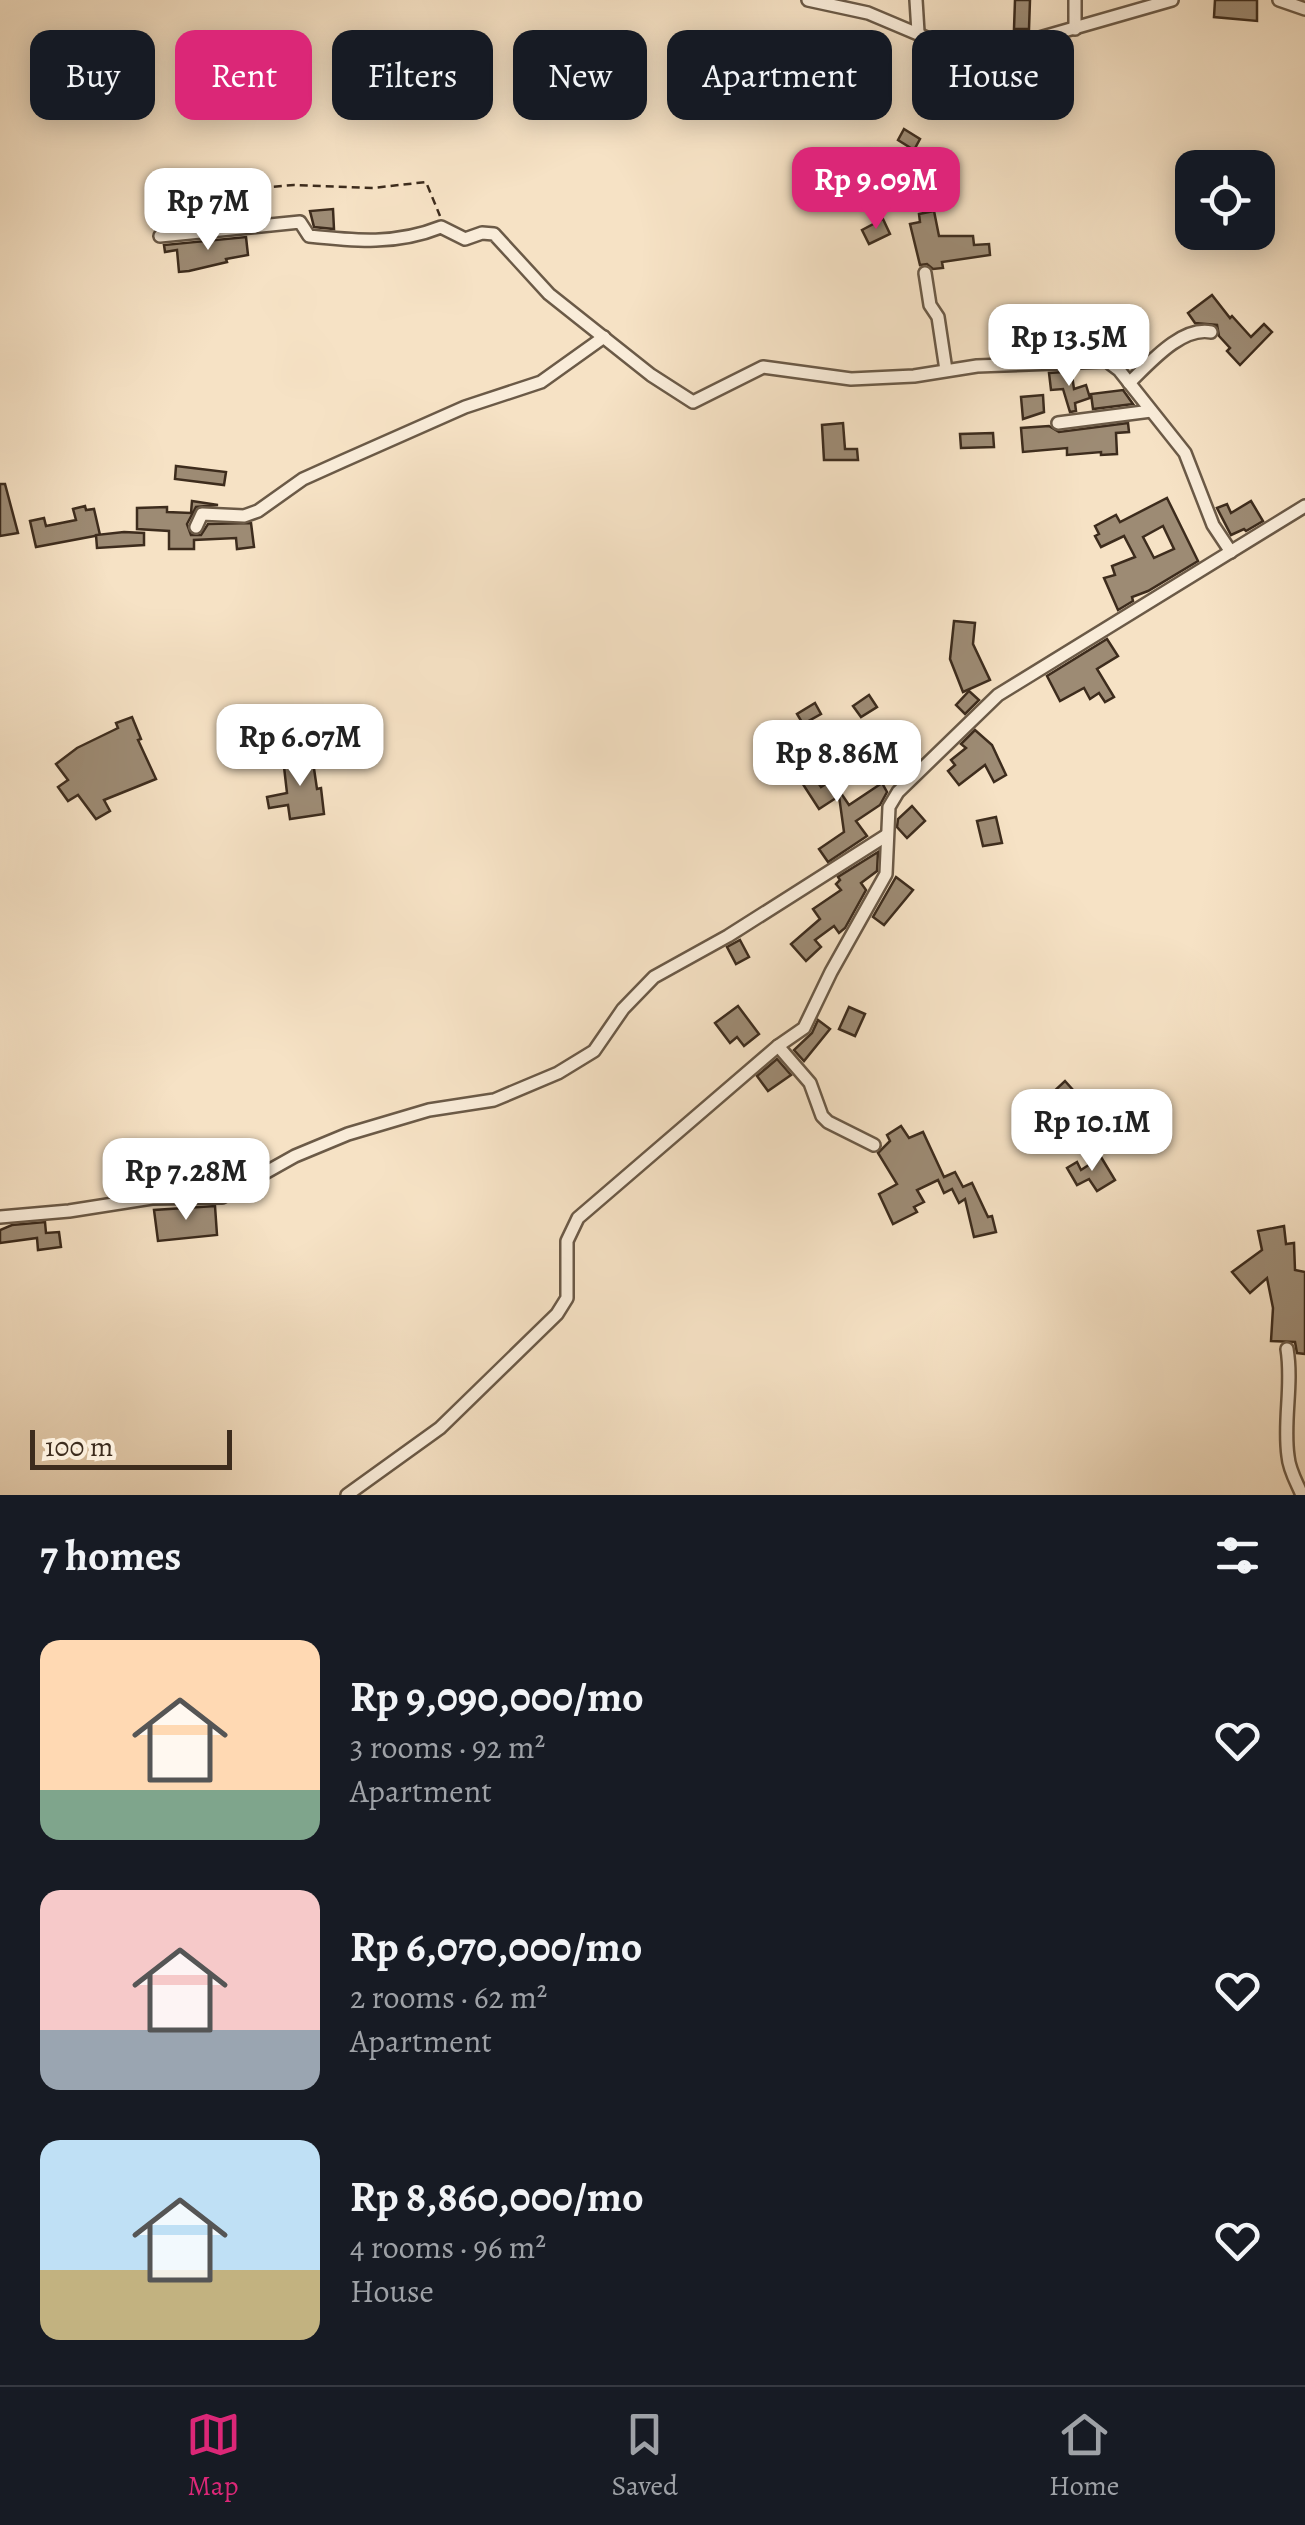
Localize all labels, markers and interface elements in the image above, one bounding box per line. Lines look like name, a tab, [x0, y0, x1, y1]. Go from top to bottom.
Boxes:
chip: Buy	[30, 30, 155, 120]
chip: Rent	[175, 30, 312, 120]
chip: Filters	[332, 30, 493, 120]
chip: New	[513, 30, 647, 120]
chip: Apartment	[667, 30, 892, 120]
chip: House	[912, 30, 1074, 120]
pin: Rp 9.09M	[773, 147, 979, 232]
map controls	[1175, 150, 1275, 250]
button: locate	[1175, 150, 1275, 250]
text: Rp 9.09M	[814, 157, 938, 201]
pin: Rp 7M	[138, 168, 278, 253]
text: Rp 7M	[166, 178, 250, 222]
pin: Rp 13.5M	[966, 304, 1172, 389]
text: Rp 13.5M	[1010, 314, 1128, 358]
pin: Rp 6.07M	[197, 704, 403, 789]
text: Rp 6.07M	[238, 714, 362, 758]
pin: Rp 8.86M	[734, 720, 940, 805]
text: Rp 8.86M	[775, 730, 899, 774]
pin: Rp 10.1M	[989, 1089, 1195, 1174]
text: Rp 10.1M	[1033, 1099, 1151, 1143]
pin: Rp 7.28M	[83, 1138, 289, 1223]
text: Rp 7.28M	[125, 1148, 247, 1192]
scale bar	[30, 1425, 232, 1470]
text: 100 m	[45, 1428, 113, 1466]
text: 7 homes	[40, 1527, 181, 1584]
icon: filters	[1210, 1528, 1265, 1583]
text: Rp 9,090,000/mo	[350, 1668, 644, 1725]
icon: home	[120, 1680, 240, 1800]
icon: heart	[1210, 1713, 1265, 1768]
text: 3 rooms · 92 m²	[350, 1725, 545, 1769]
text: Apartment	[350, 1769, 492, 1813]
text: Rp 6,070,000/mo	[350, 1918, 642, 1975]
icon: home	[120, 1930, 240, 2050]
icon: heart	[1210, 1963, 1265, 2018]
text: 2 rooms · 62 m²	[350, 1975, 547, 2019]
text: Apartment	[350, 2019, 492, 2063]
text: Rp 8,860,000/mo	[350, 2168, 644, 2225]
icon: home	[120, 2180, 240, 2300]
icon: heart	[1210, 2213, 1265, 2268]
text: 4 rooms · 96 m²	[350, 2225, 546, 2269]
text: House	[350, 2269, 434, 2313]
tab: Map	[186, 2407, 241, 2505]
tab: Saved	[612, 2407, 678, 2505]
tab: Home	[1049, 2407, 1119, 2505]

